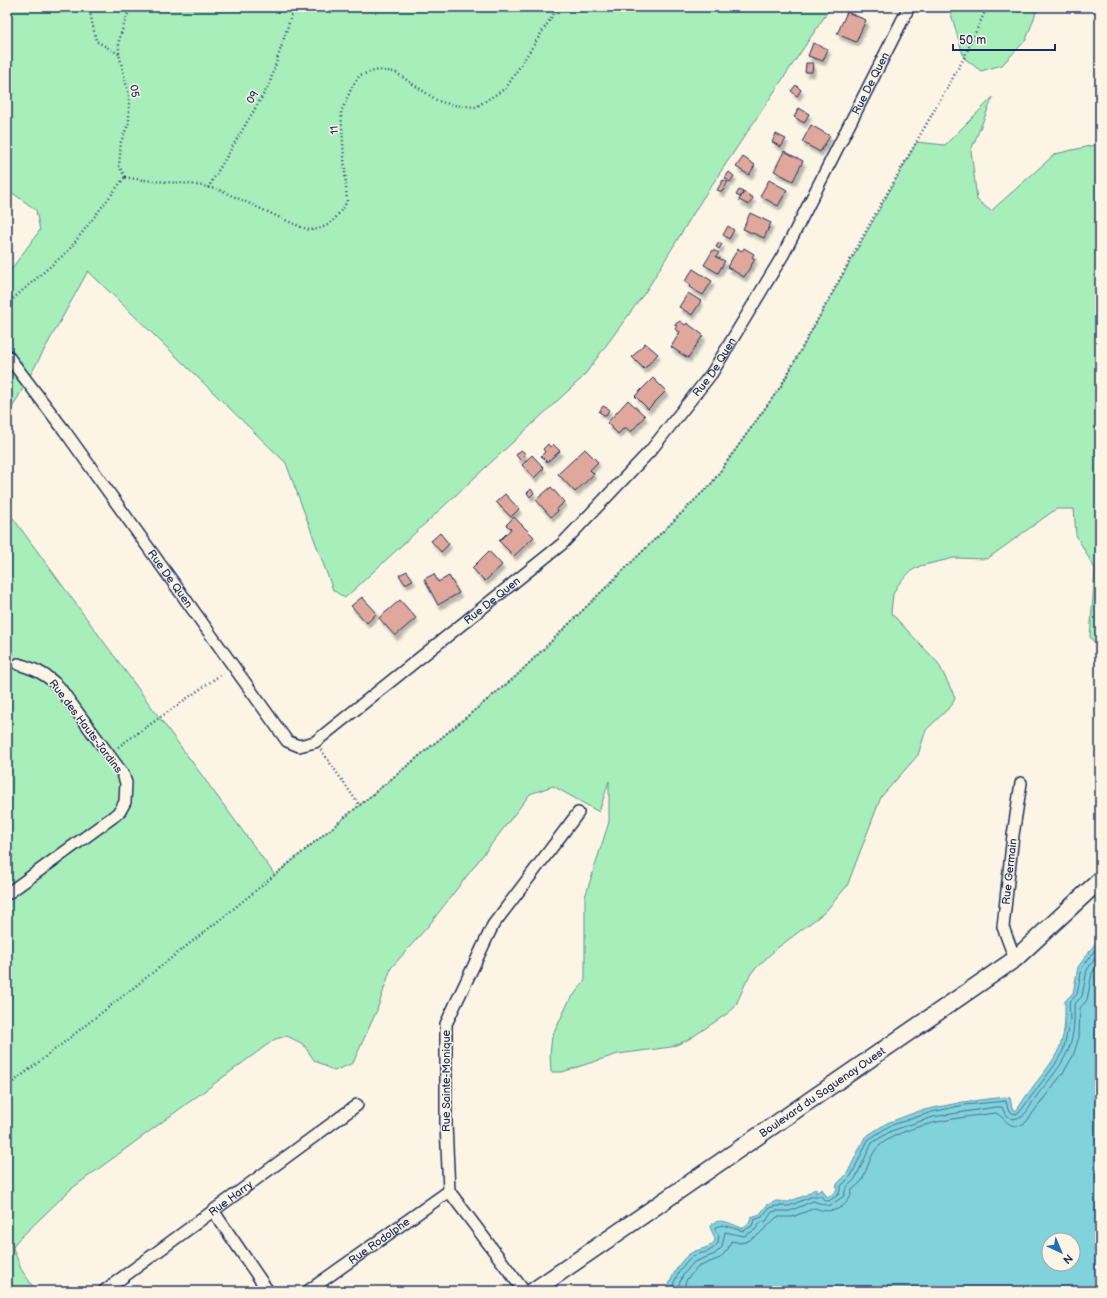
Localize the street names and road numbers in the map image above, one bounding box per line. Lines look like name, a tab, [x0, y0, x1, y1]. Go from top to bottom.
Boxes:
street label: Rue De Quen	[849, 50, 892, 117]
street label: 05	[127, 84, 142, 98]
street label: 09	[244, 88, 261, 106]
street label: 11	[328, 125, 341, 135]
street label: Rue De Quen	[690, 335, 739, 399]
street label: Rue De Quen	[145, 547, 195, 610]
street label: Rue De Quen	[461, 574, 523, 627]
street label: Rue des Hauts-Jardins	[46, 677, 125, 776]
street label: Rue Germain	[999, 838, 1020, 905]
street label: Rue Sainte-Monique	[440, 1029, 453, 1132]
street label: Boulevard du Saguenay Ouest	[757, 1044, 888, 1140]
street label: Rue Harry	[206, 1178, 255, 1219]
street label: Rue Rodolphe	[346, 1215, 413, 1267]

